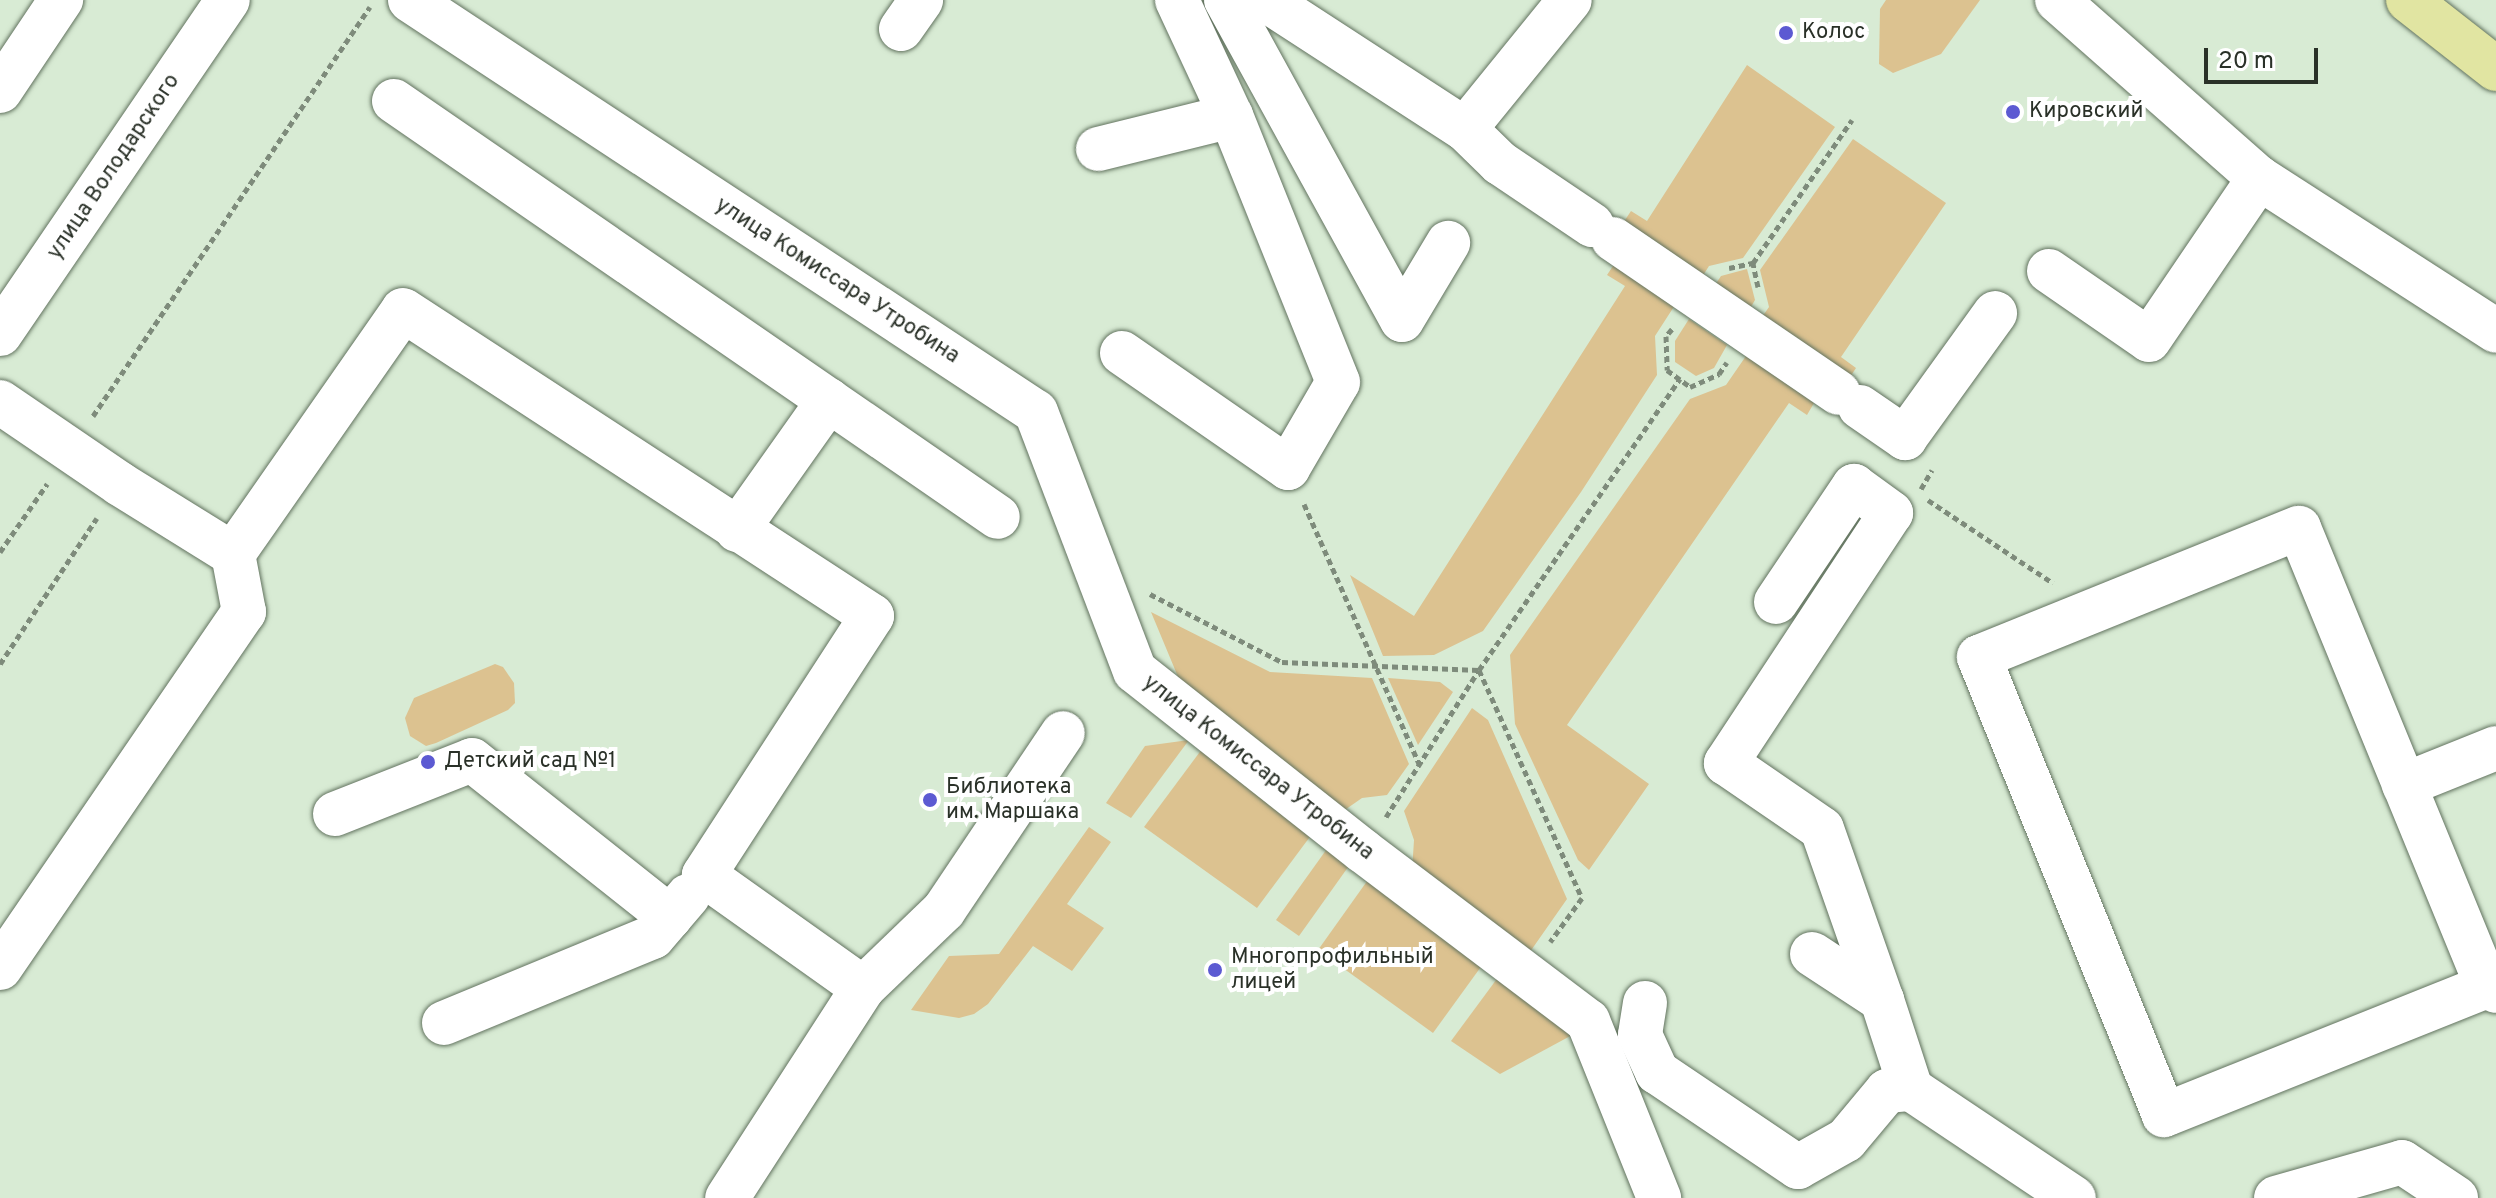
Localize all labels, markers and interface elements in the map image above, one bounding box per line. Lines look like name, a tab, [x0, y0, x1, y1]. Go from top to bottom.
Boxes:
place label: Колос	[1802, 20, 1865, 46]
marker: Колос	[1777, 24, 1795, 42]
scale bar	[2208, 32, 2322, 82]
text: 20 m	[2218, 47, 2274, 77]
street label: улица Володарского	[42, 69, 186, 265]
place label: Кировский	[2029, 99, 2143, 125]
marker: Кировский	[2004, 103, 2022, 121]
street label: улица Комиссара Утробина	[710, 192, 964, 370]
street label: улица Комиссара Утробина	[1137, 670, 1379, 866]
place label: Детский сад №1	[444, 749, 616, 775]
marker: Детский сад №1	[419, 753, 437, 771]
place label: Библиотека им. Маршака	[946, 774, 1079, 826]
marker: Библиотека им. Маршака	[921, 791, 939, 809]
place label: Многопрофильный лицей	[1231, 944, 1434, 996]
marker: Многопрофильный лицей	[1206, 961, 1224, 979]

